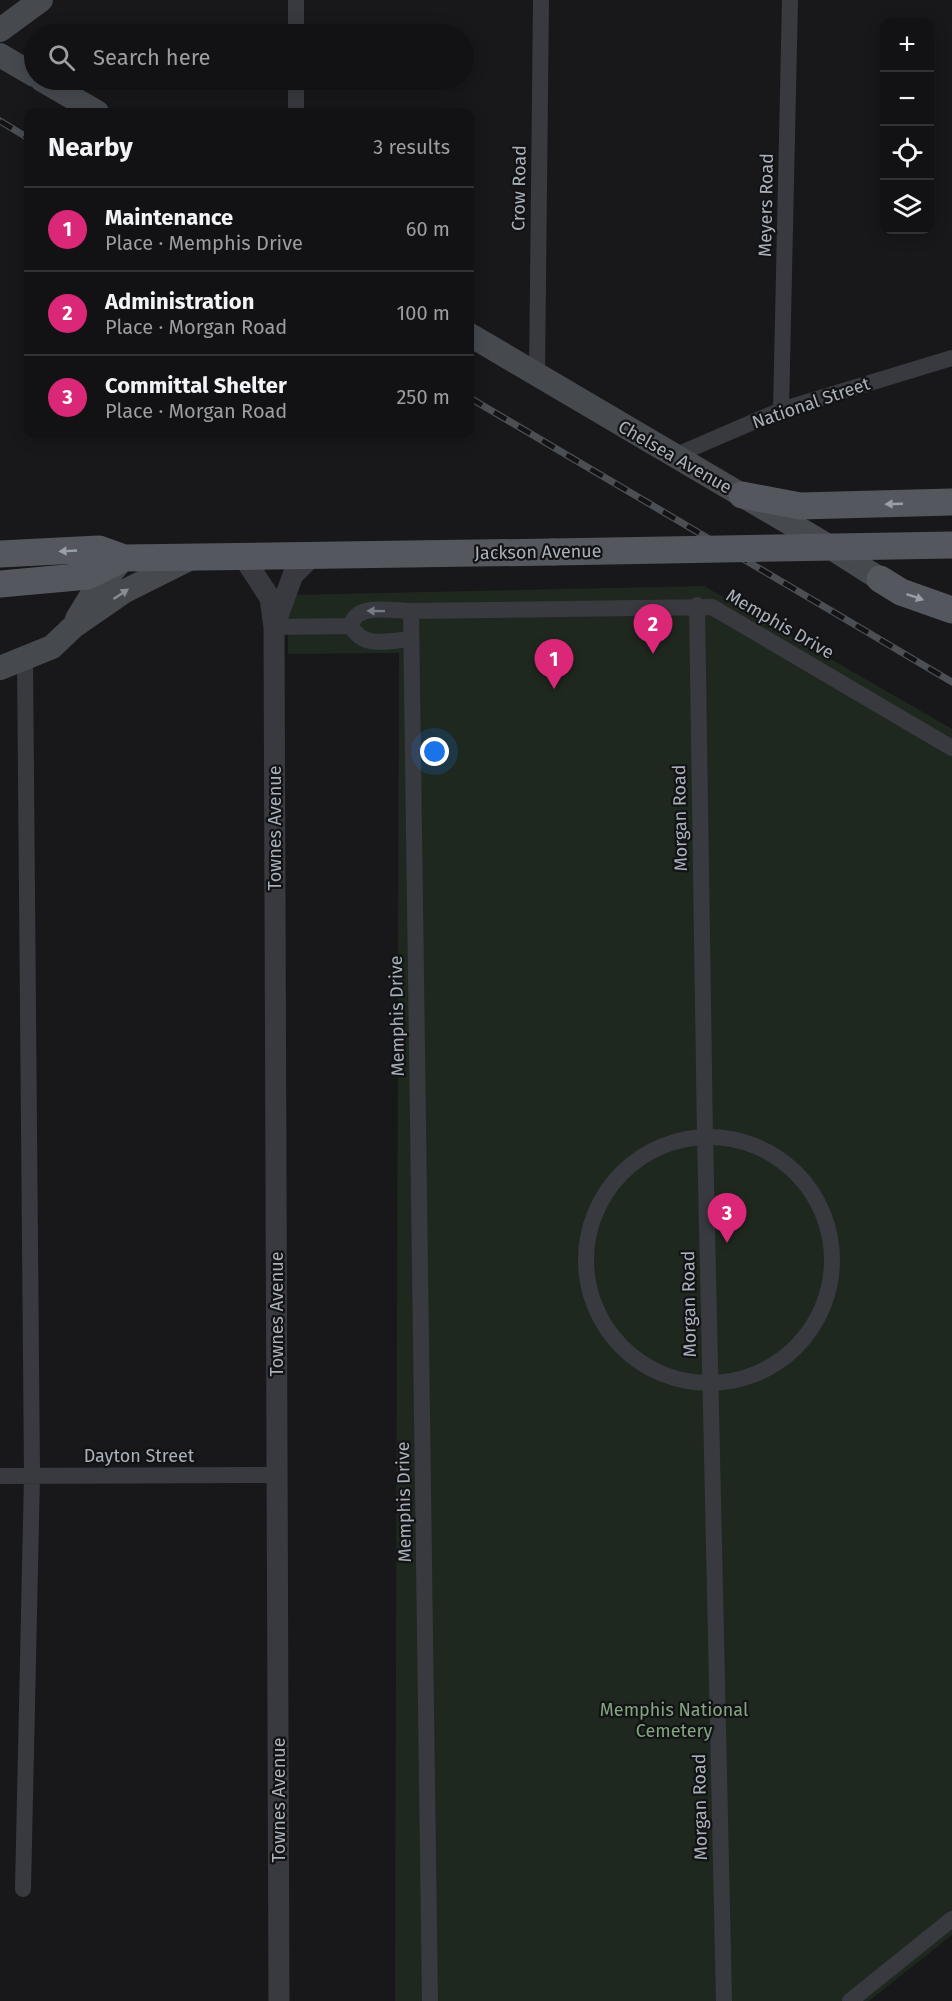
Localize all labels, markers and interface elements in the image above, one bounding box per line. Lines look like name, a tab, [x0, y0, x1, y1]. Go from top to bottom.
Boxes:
map controls	[880, 18, 934, 234]
button: +	[880, 18, 934, 72]
search box	[24, 24, 474, 90]
icon: search	[45, 41, 78, 74]
text: Search here	[93, 44, 211, 71]
button: −	[880, 72, 934, 126]
button: locate	[880, 126, 934, 180]
text: Nearby	[48, 132, 133, 163]
text: 3 results	[373, 135, 450, 159]
street label: Crow Road	[507, 145, 531, 231]
street label: Meyers Road	[754, 153, 778, 257]
button: layers	[880, 180, 934, 234]
text: Maintenance	[105, 204, 233, 231]
text: 1	[63, 217, 72, 241]
text: 60 m	[406, 217, 450, 241]
text: Place · Memphis Drive	[105, 231, 303, 255]
text: Administration	[105, 288, 254, 315]
text: 2	[62, 301, 73, 325]
text: 100 m	[397, 301, 450, 325]
text: Place · Morgan Road	[105, 315, 287, 339]
text: Committal Shelter	[105, 372, 287, 399]
street label: National Street	[749, 372, 873, 433]
text: 3	[62, 385, 73, 409]
text: 250 m	[396, 385, 450, 409]
text: Place · Morgan Road	[105, 399, 287, 423]
street label: Chelsea Avenue	[614, 416, 736, 498]
one-way arrow	[884, 499, 903, 508]
street label: Jackson Avenue	[474, 540, 602, 564]
one-way arrow	[58, 546, 77, 555]
street label: Memphis Drive	[722, 584, 838, 664]
one-way arrow	[113, 589, 129, 600]
one-way arrow	[906, 592, 924, 602]
pin: 2	[634, 604, 672, 654]
one-way arrow	[367, 606, 386, 616]
pin: 1	[534, 640, 574, 689]
your location	[420, 737, 449, 766]
street label: Morgan Road	[668, 764, 692, 872]
street label: Townes Avenue	[264, 765, 286, 891]
street label: Memphis Drive	[385, 955, 409, 1077]
pin: 3	[708, 1194, 746, 1243]
street label: Morgan Road	[677, 1250, 701, 1358]
street label: Townes Avenue	[266, 1251, 288, 1377]
street label: Memphis Drive	[392, 1441, 416, 1563]
street label: Dayton Street	[84, 1445, 195, 1467]
park label: Memphis National Cemetery	[600, 1699, 748, 1742]
street label: Townes Avenue	[268, 1737, 290, 1863]
street label: Morgan Road	[688, 1753, 712, 1861]

